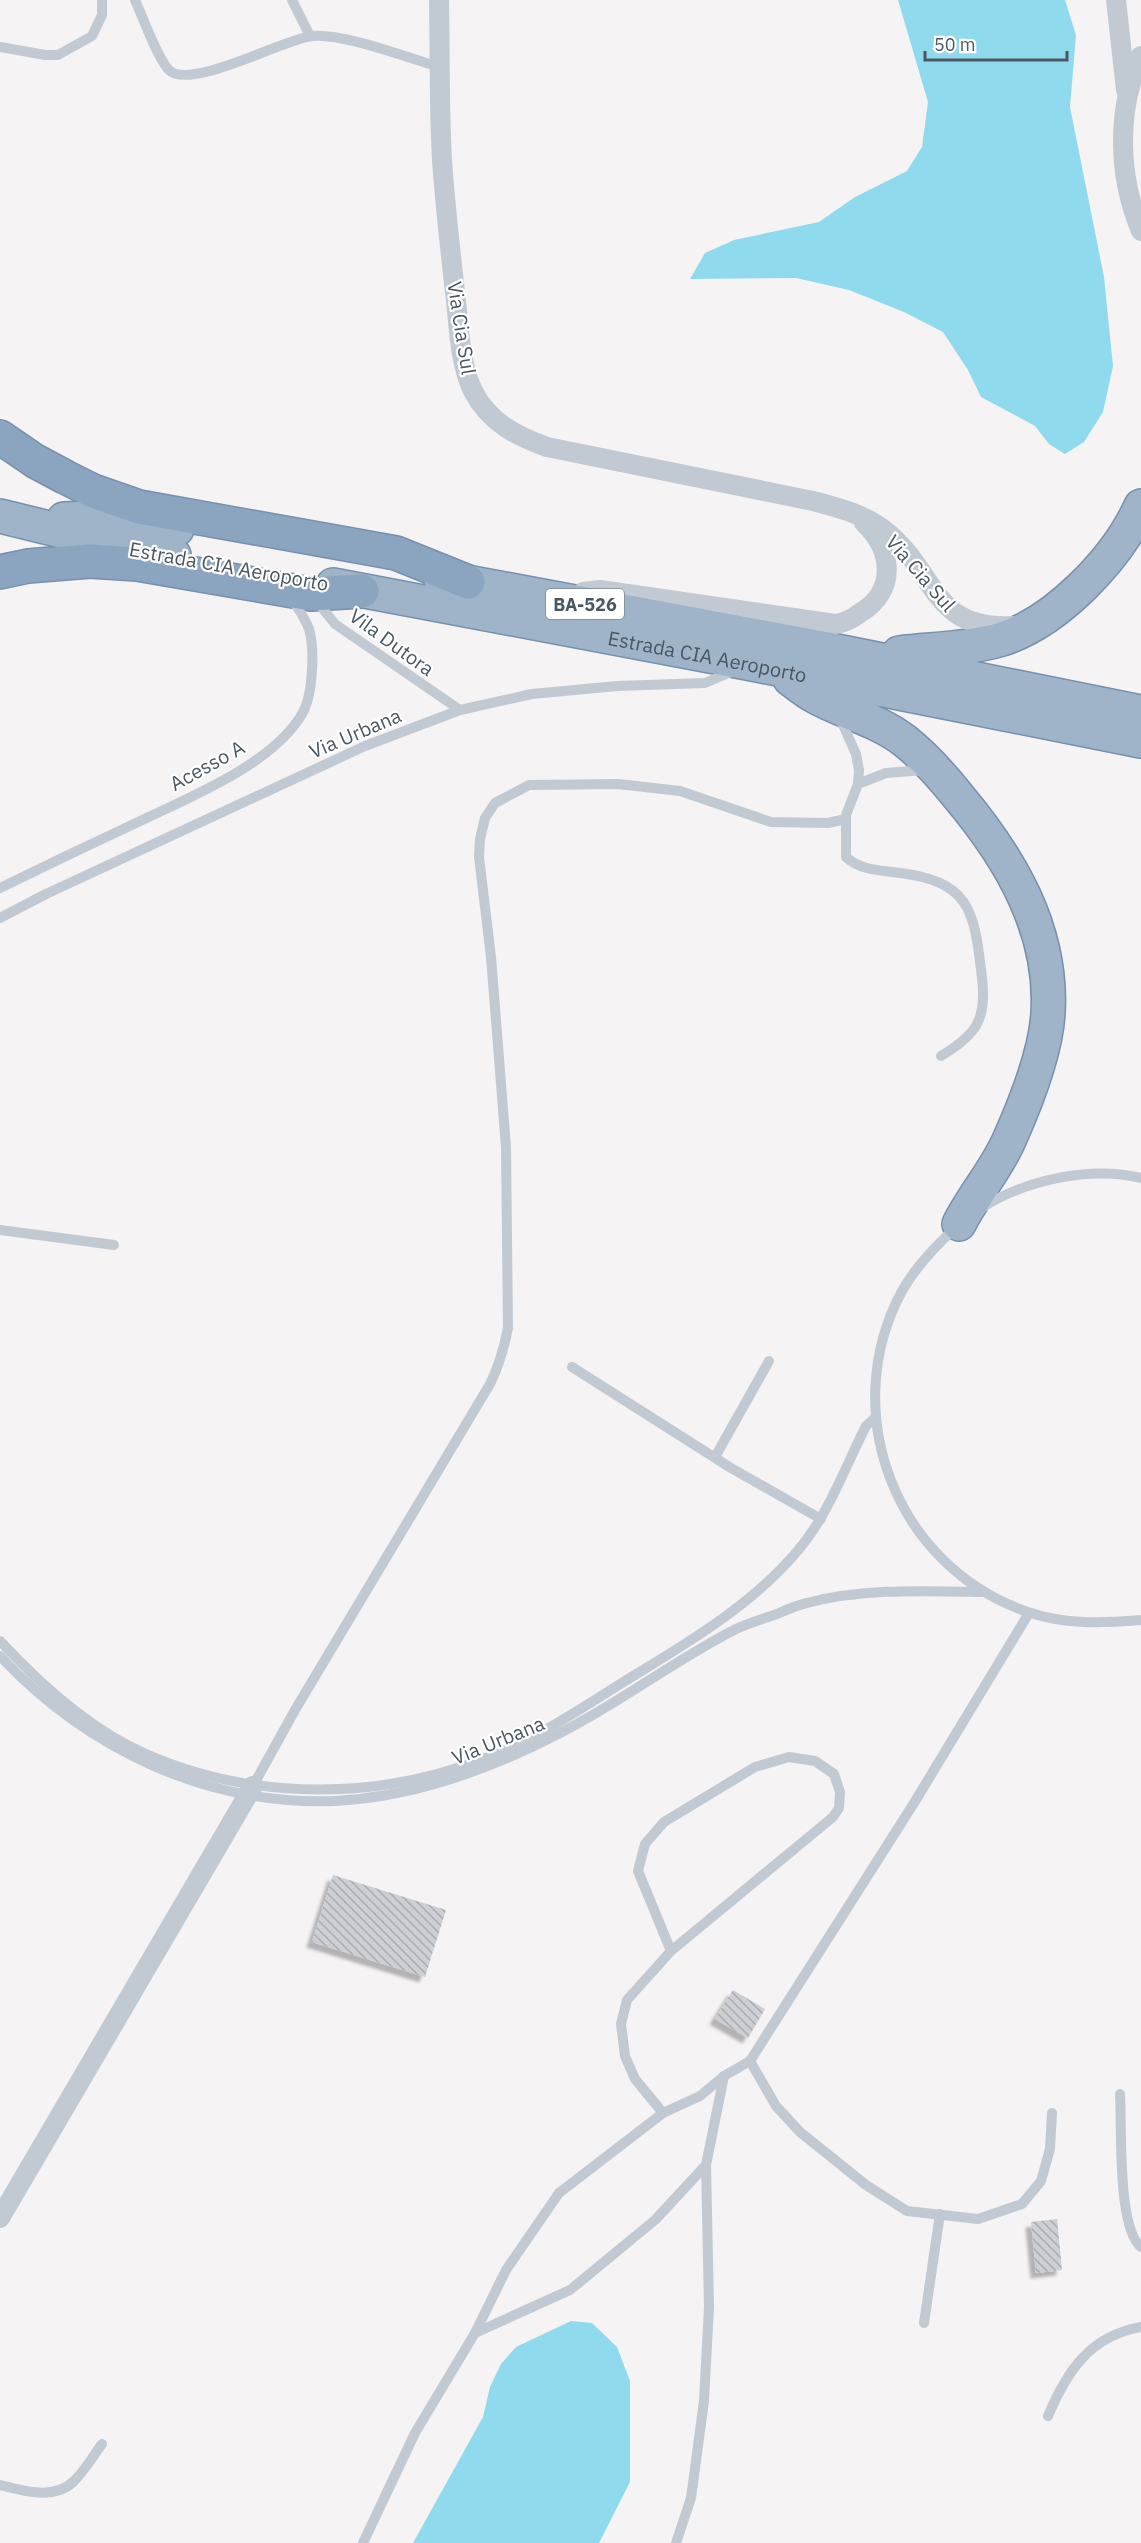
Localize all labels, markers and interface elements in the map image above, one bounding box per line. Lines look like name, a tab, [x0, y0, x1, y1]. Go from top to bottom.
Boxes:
scale bar	[925, 24, 1068, 62]
text: 50 m	[934, 33, 976, 56]
street label: Via Cia Sul	[441, 280, 483, 376]
street label: Via Cia Sul	[880, 529, 962, 617]
street label: Estrada CIA Aeroporto	[127, 535, 331, 597]
road number: BA-526	[546, 589, 624, 619]
street label: Vila Dutora	[344, 602, 440, 682]
street label: Estrada CIA Aeroporto	[606, 624, 809, 688]
street label: Via Urbana	[305, 701, 406, 765]
street label: Acesso A	[165, 733, 249, 797]
street label: Via Urbana	[448, 1709, 549, 1771]

